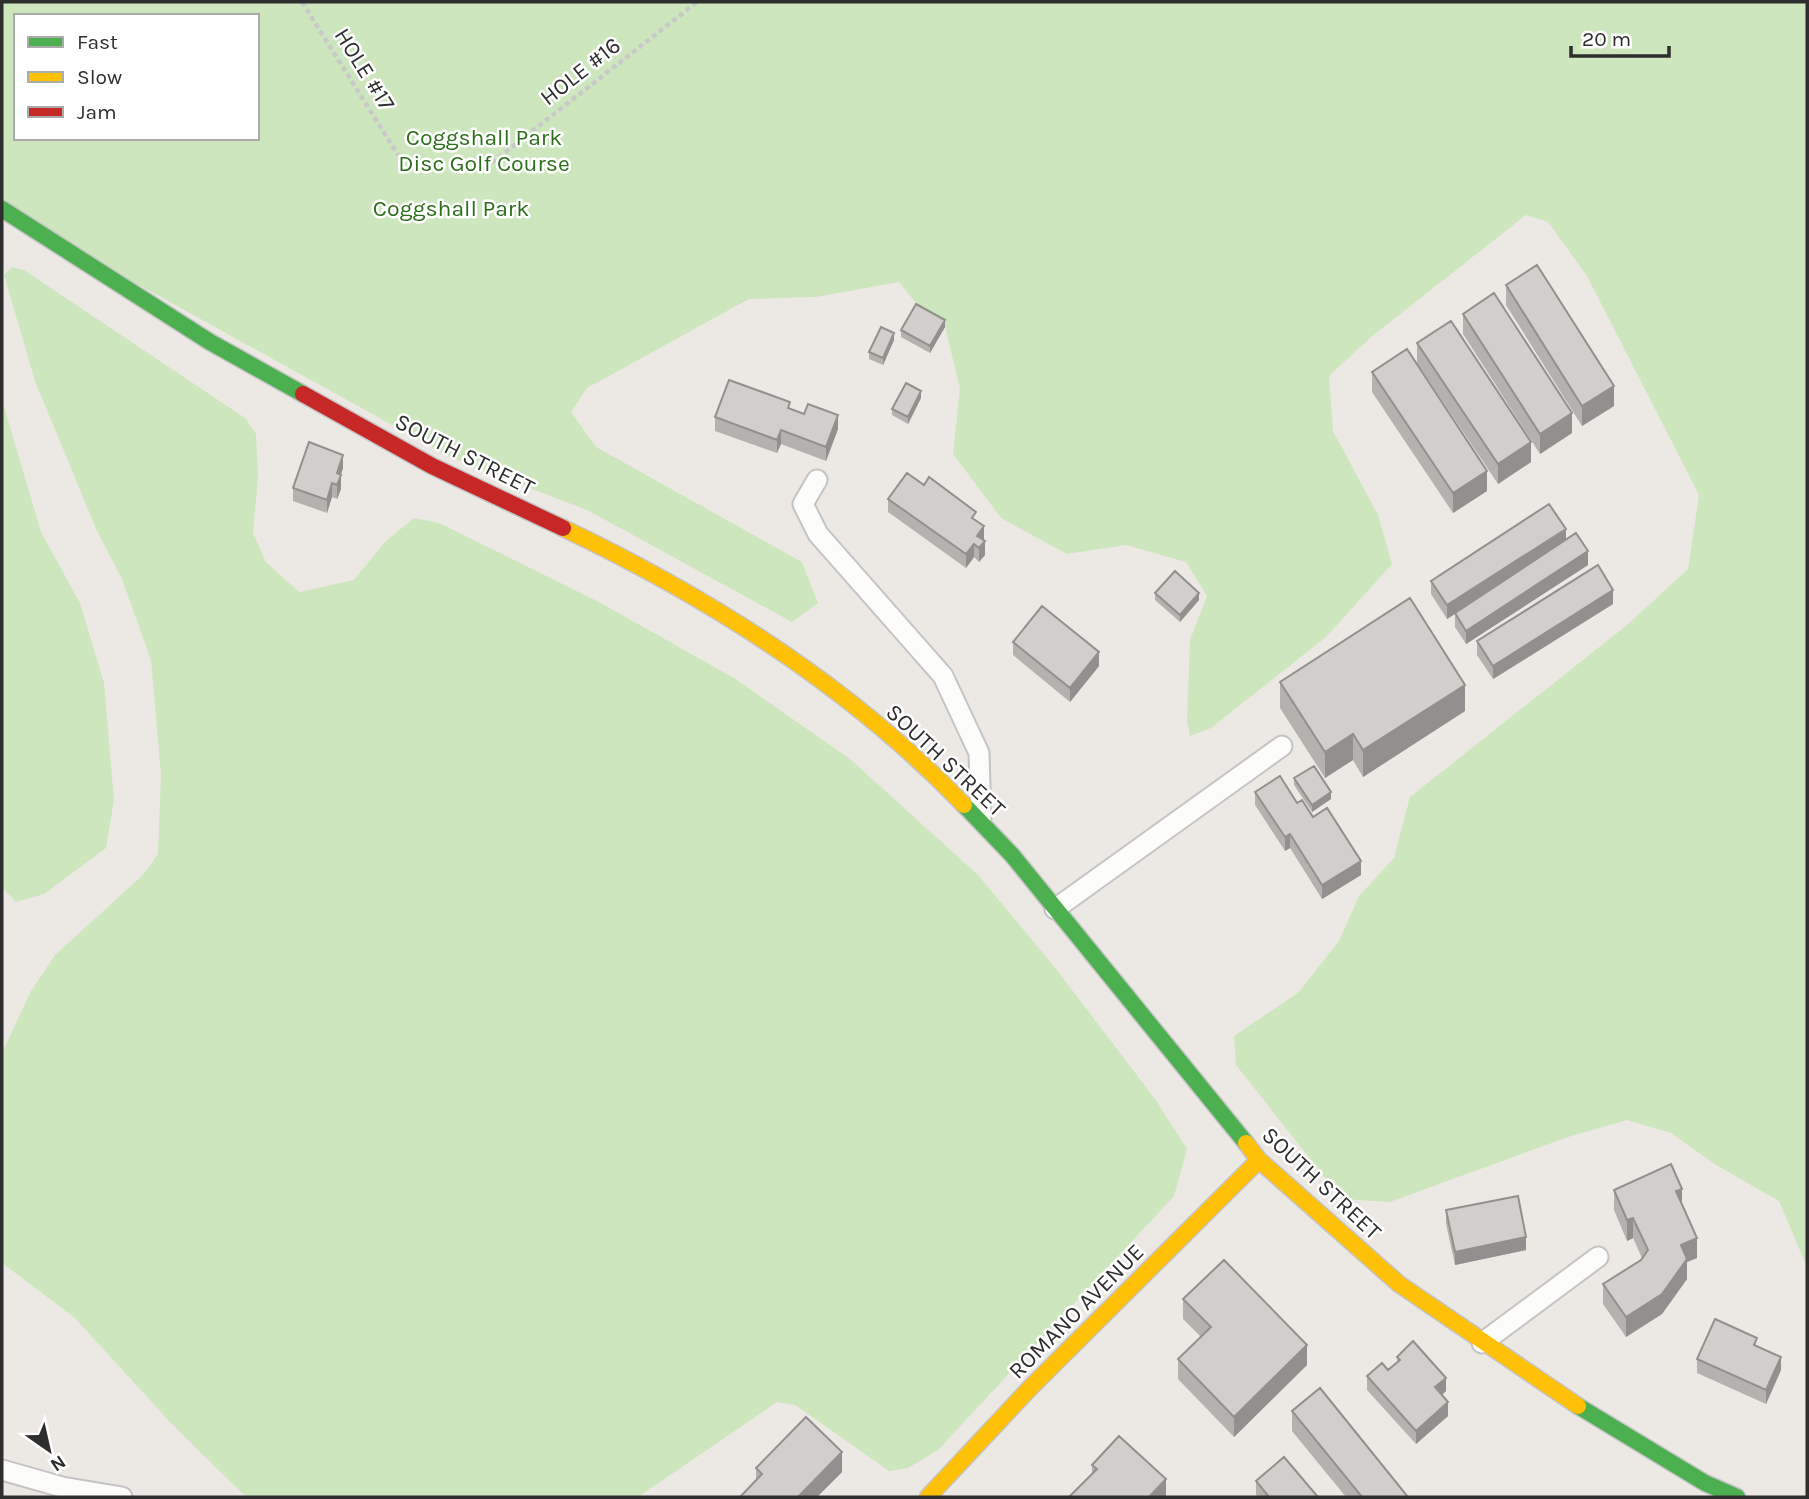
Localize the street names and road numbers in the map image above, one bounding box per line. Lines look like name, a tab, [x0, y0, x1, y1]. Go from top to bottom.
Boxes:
street label: HOLE #17	[329, 23, 401, 116]
street label: HOLE #16	[535, 32, 626, 111]
street label: SOUTH STREET	[390, 408, 539, 501]
street label: SOUTH STREET	[881, 698, 1011, 823]
street label: SOUTH STREET	[1257, 1121, 1387, 1246]
street label: ROMANO AVENUE	[1003, 1238, 1149, 1384]

